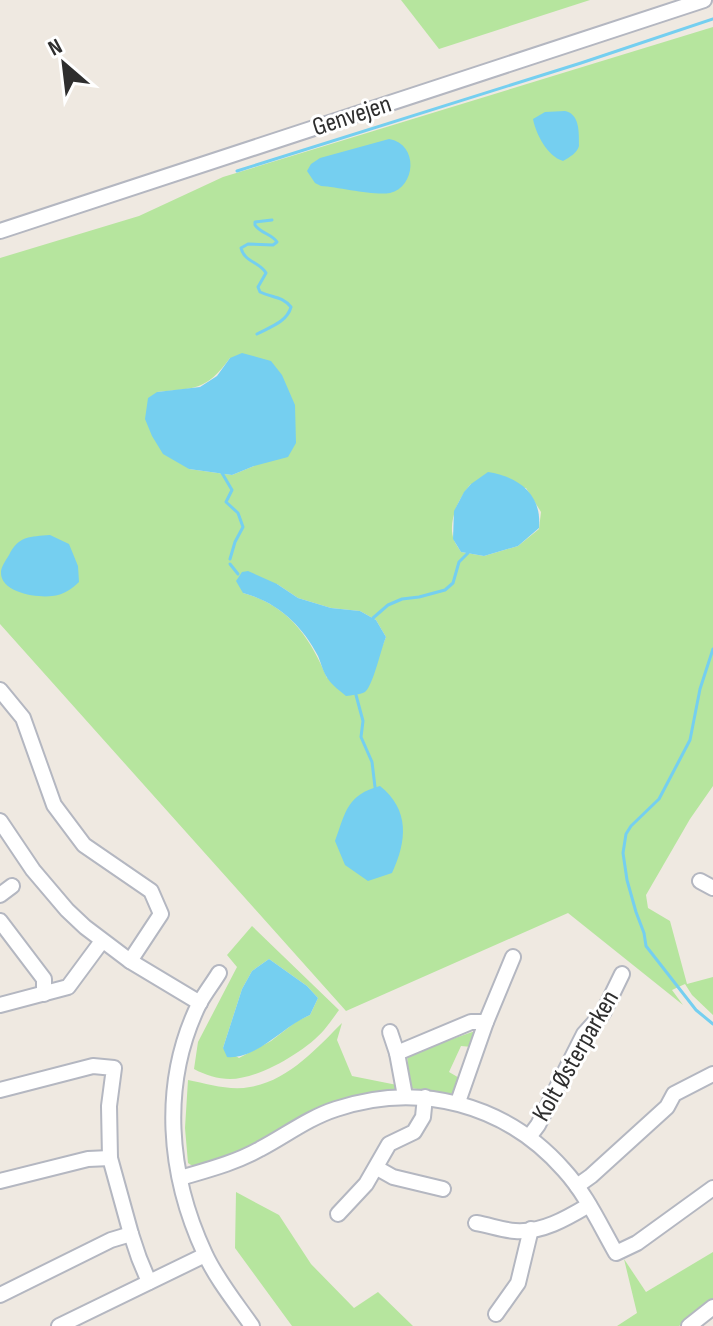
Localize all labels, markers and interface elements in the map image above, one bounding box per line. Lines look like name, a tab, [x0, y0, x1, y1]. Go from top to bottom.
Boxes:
north arrow	[24, 24, 104, 104]
text: N	[44, 33, 67, 62]
street label: Genvejen	[309, 89, 395, 143]
street label: Kolt Østerparken	[526, 985, 626, 1127]

